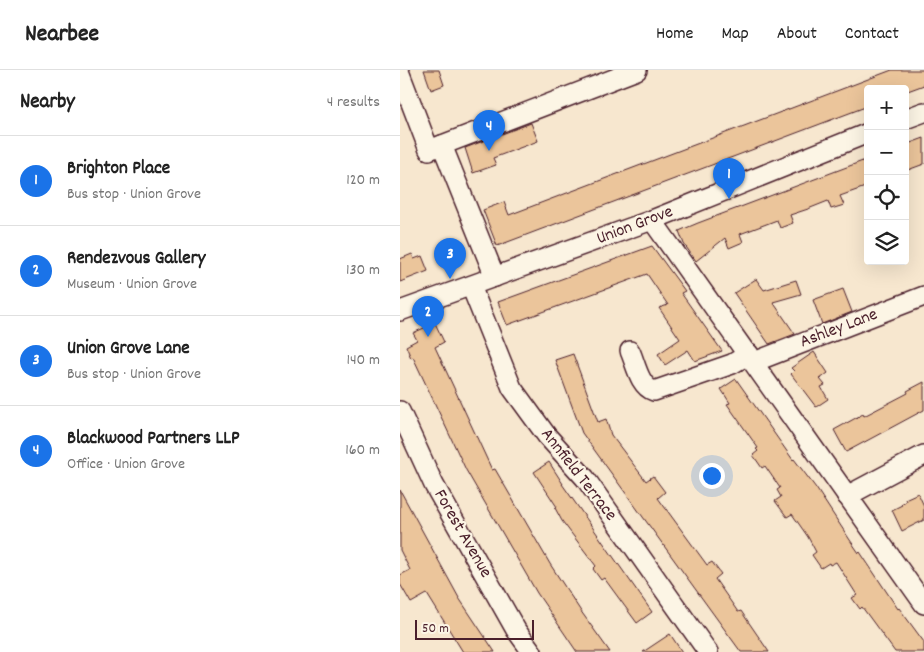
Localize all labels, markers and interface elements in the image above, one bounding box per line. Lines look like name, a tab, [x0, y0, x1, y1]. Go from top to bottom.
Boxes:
text: Nearbee	[25, 18, 99, 52]
text: Home	[656, 22, 693, 47]
text: Map	[721, 22, 749, 47]
text: About	[777, 22, 817, 47]
text: Contact	[845, 22, 899, 47]
map controls	[864, 85, 909, 265]
button: +	[864, 85, 909, 130]
text: Nearby	[20, 88, 75, 118]
text: 4 results	[327, 91, 380, 114]
pin: 4	[473, 110, 505, 151]
button: −	[864, 130, 909, 175]
text: Brighton Place	[67, 156, 170, 183]
pin: 1	[713, 158, 745, 199]
text: 1	[34, 169, 38, 192]
text: 120 m	[346, 169, 380, 192]
button: locate	[864, 175, 909, 220]
text: Bus stop · Union Grove	[67, 183, 201, 206]
street label: Union Grove	[593, 200, 677, 252]
button: layers	[864, 220, 909, 265]
pin: 3	[434, 238, 466, 279]
text: Rendezvous Gallery	[67, 246, 205, 273]
text: 2	[33, 259, 40, 282]
text: 130 m	[346, 259, 380, 282]
text: Museum · Union Grove	[67, 273, 197, 296]
pin: 2	[412, 296, 444, 337]
street label: Ashley Lane	[797, 303, 882, 355]
text: Union Grove Lane	[67, 336, 190, 363]
text: 3	[32, 349, 40, 372]
text: 140 m	[346, 349, 380, 372]
text: Bus stop · Union Grove	[67, 363, 201, 386]
street label: Annfield Terrace	[534, 423, 622, 527]
text: Blackwood Partners LLP	[67, 426, 240, 453]
text: 4	[33, 439, 39, 462]
text: 160 m	[345, 439, 380, 462]
text: Office · Union Grove	[67, 453, 185, 476]
your location	[699, 463, 725, 489]
street label: Forest Avenue	[427, 485, 497, 583]
scale bar	[415, 617, 534, 640]
text: 50 m	[422, 619, 449, 639]

